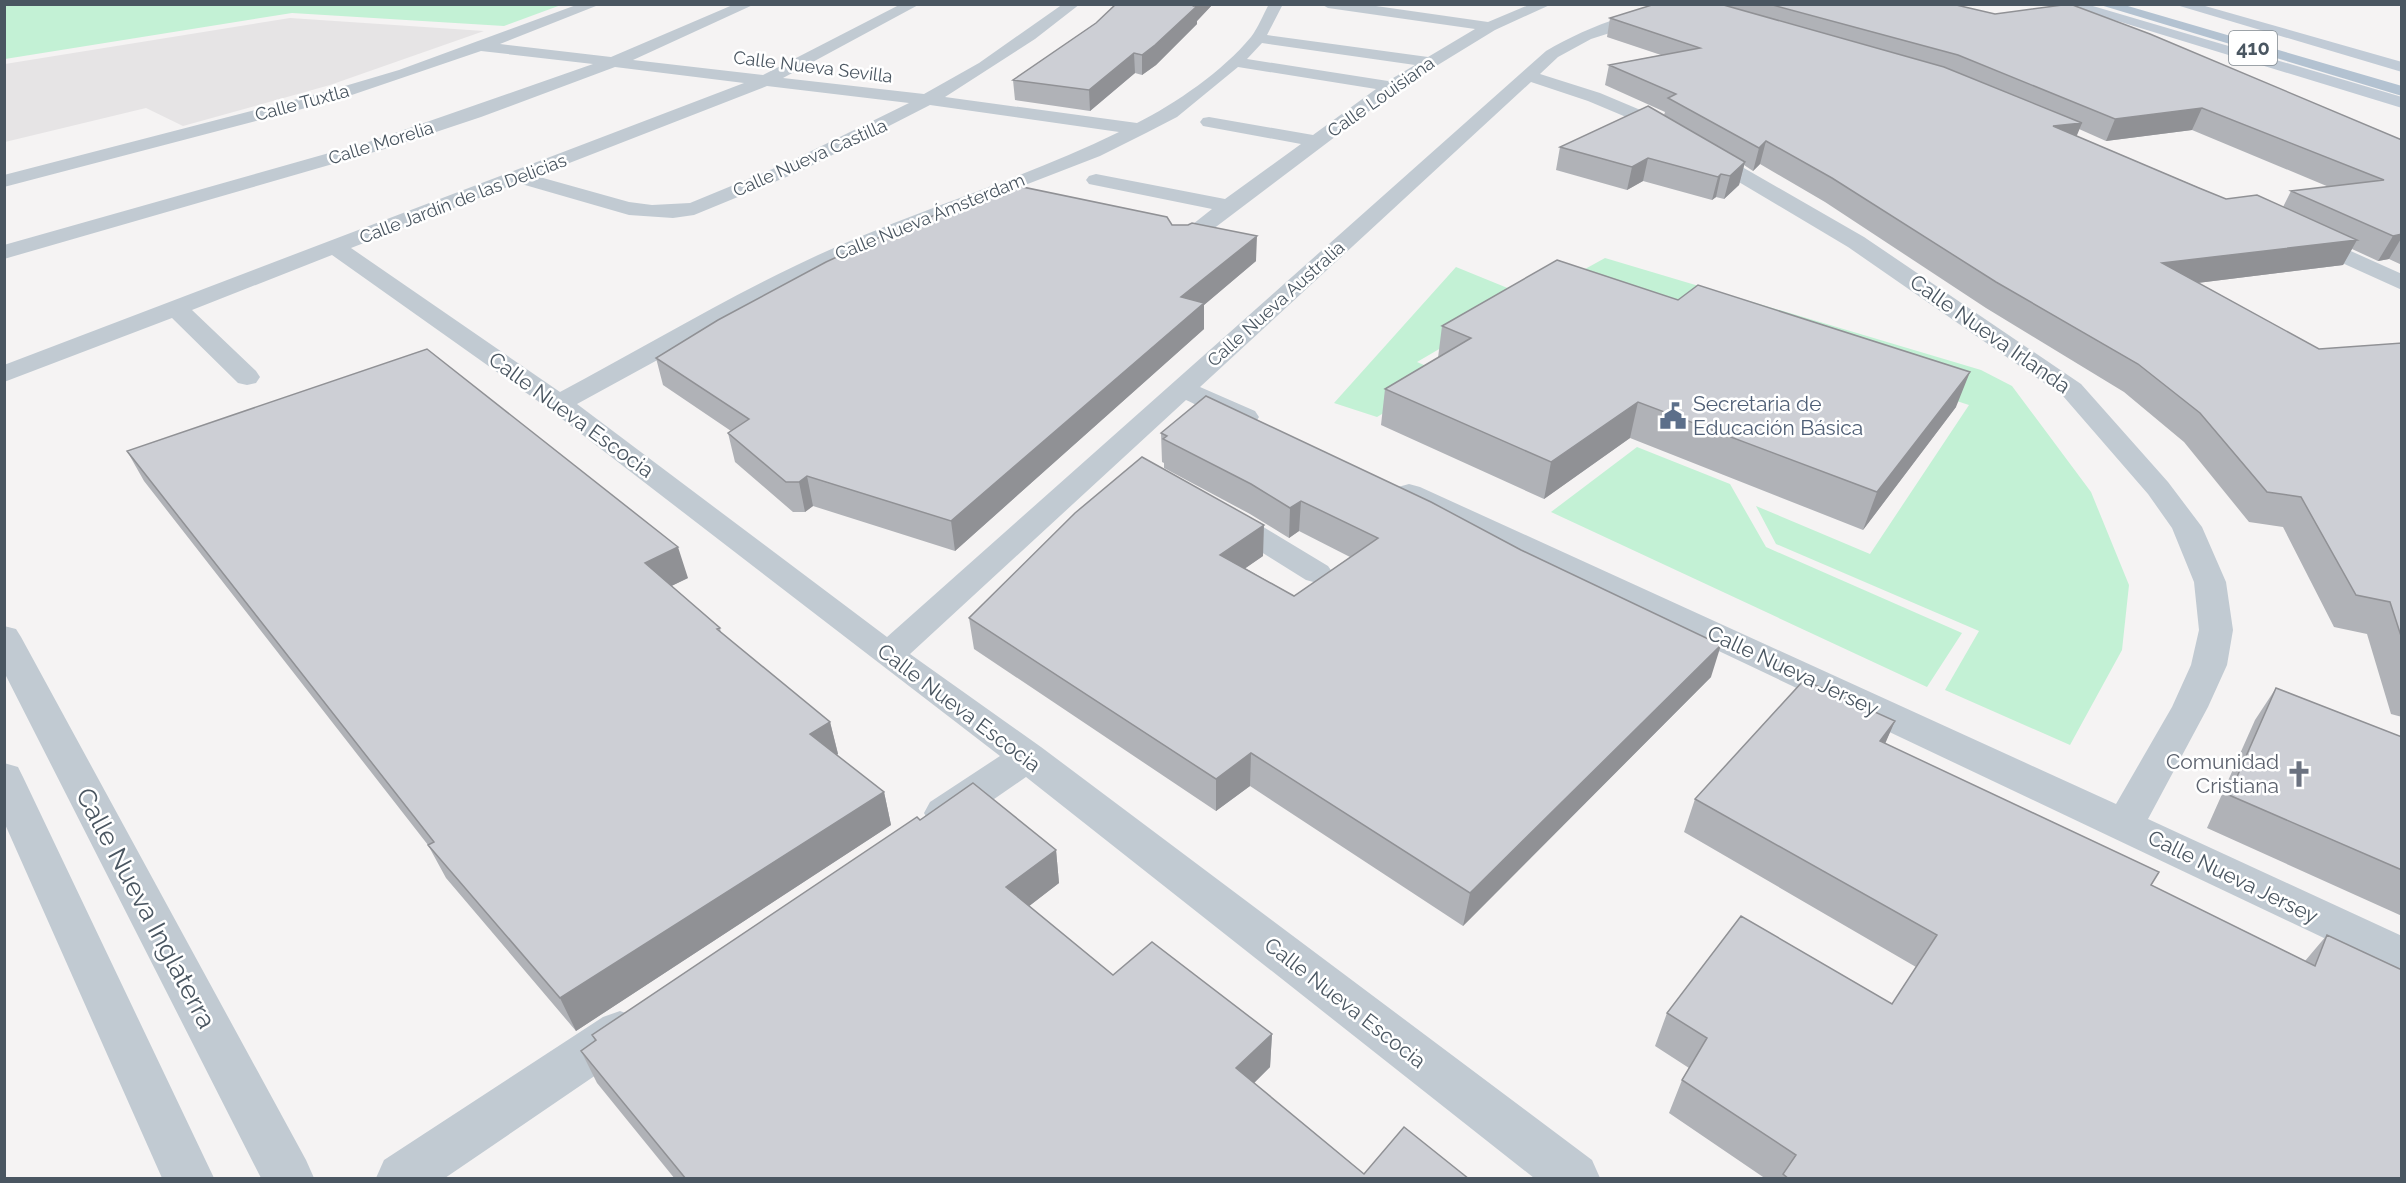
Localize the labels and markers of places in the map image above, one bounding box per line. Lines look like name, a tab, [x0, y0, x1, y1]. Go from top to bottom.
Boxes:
place label: Secretaria de Educación Básica	[1693, 391, 1863, 440]
public building icon: Secretaria de Educación Básica	[1658, 401, 1688, 431]
place label: Comunidad Cristiana	[2166, 749, 2279, 798]
church icon: Comunidad Cristiana	[2284, 759, 2314, 789]

